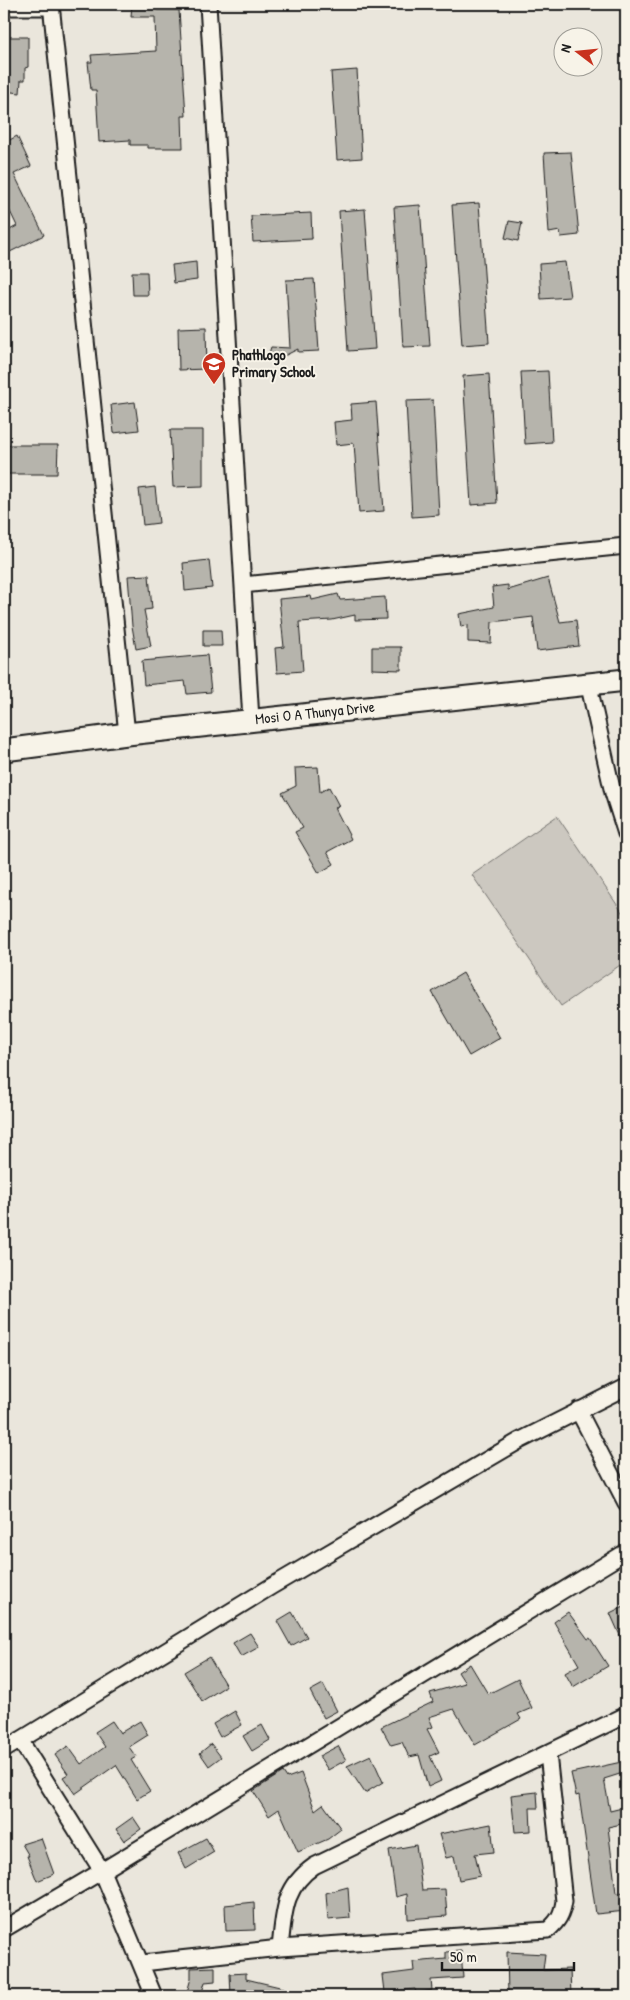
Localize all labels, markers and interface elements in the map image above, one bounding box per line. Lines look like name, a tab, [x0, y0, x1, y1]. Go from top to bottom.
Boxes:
north arrow	[552, 28, 602, 78]
text: N	[555, 42, 575, 54]
place label: Phathlogo Primary School	[232, 344, 316, 383]
school or university icon: Phathlogo Primary School	[201, 351, 227, 385]
street label: Mosi O A Thunya Drive	[254, 696, 376, 729]
scale bar	[442, 1940, 575, 1972]
text: 50 m	[450, 1946, 477, 1967]

